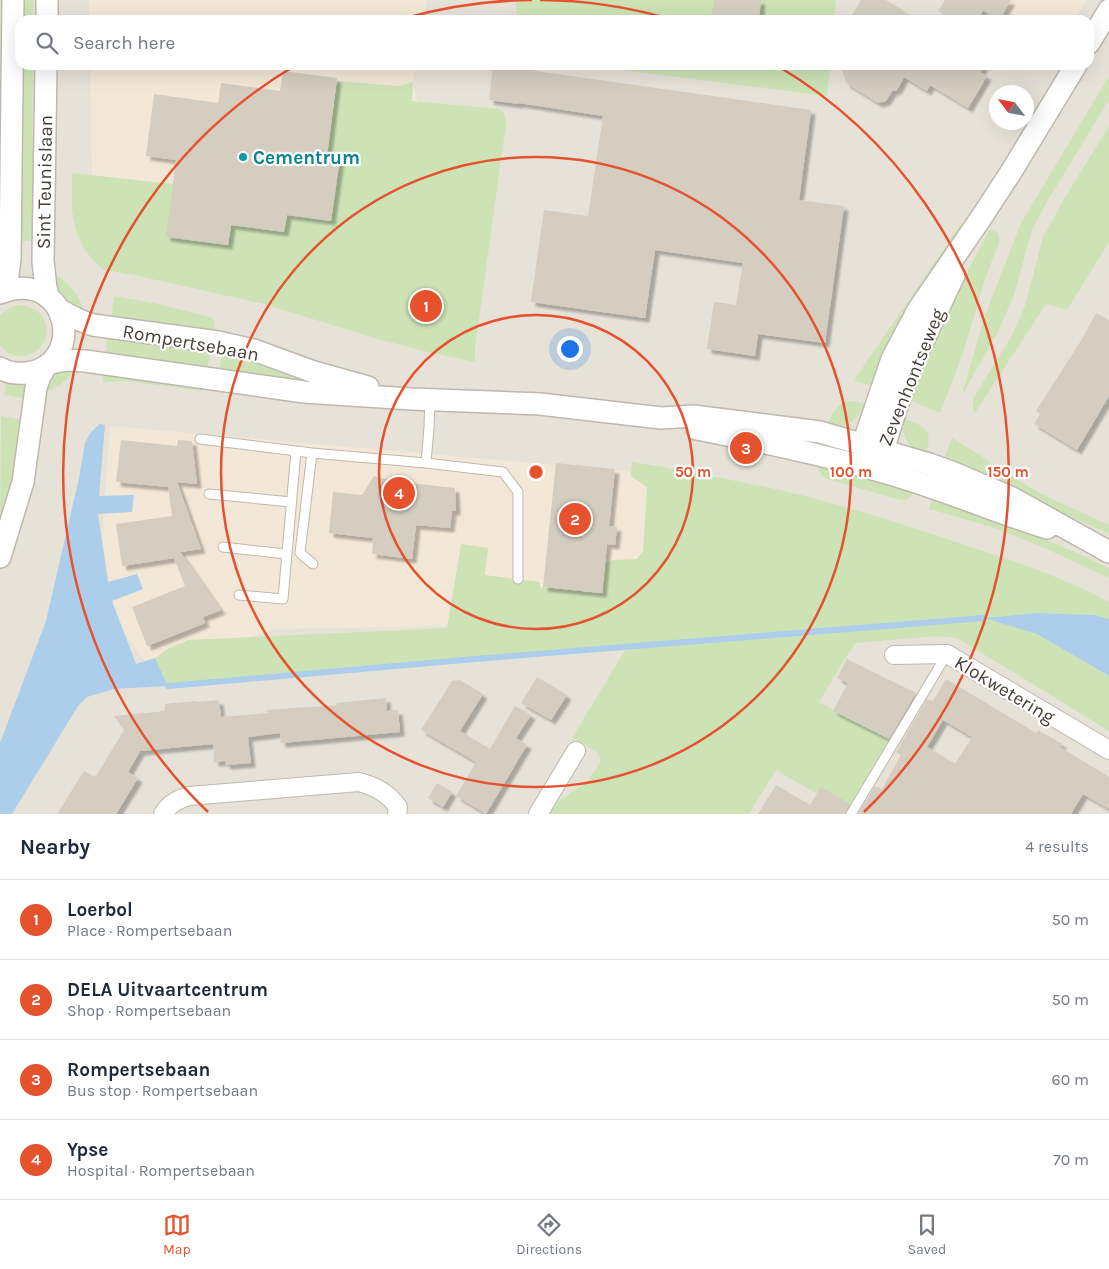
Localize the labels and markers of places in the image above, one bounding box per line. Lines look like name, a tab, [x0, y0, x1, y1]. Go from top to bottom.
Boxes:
place label: Cementrum	[253, 147, 360, 169]
marker: Cementrum	[237, 151, 249, 163]
pin: 1	[410, 287, 442, 325]
pin: 3	[730, 429, 762, 467]
centre of rings	[527, 463, 545, 481]
pin: 4	[383, 474, 415, 512]
pin: 2	[559, 500, 591, 538]

